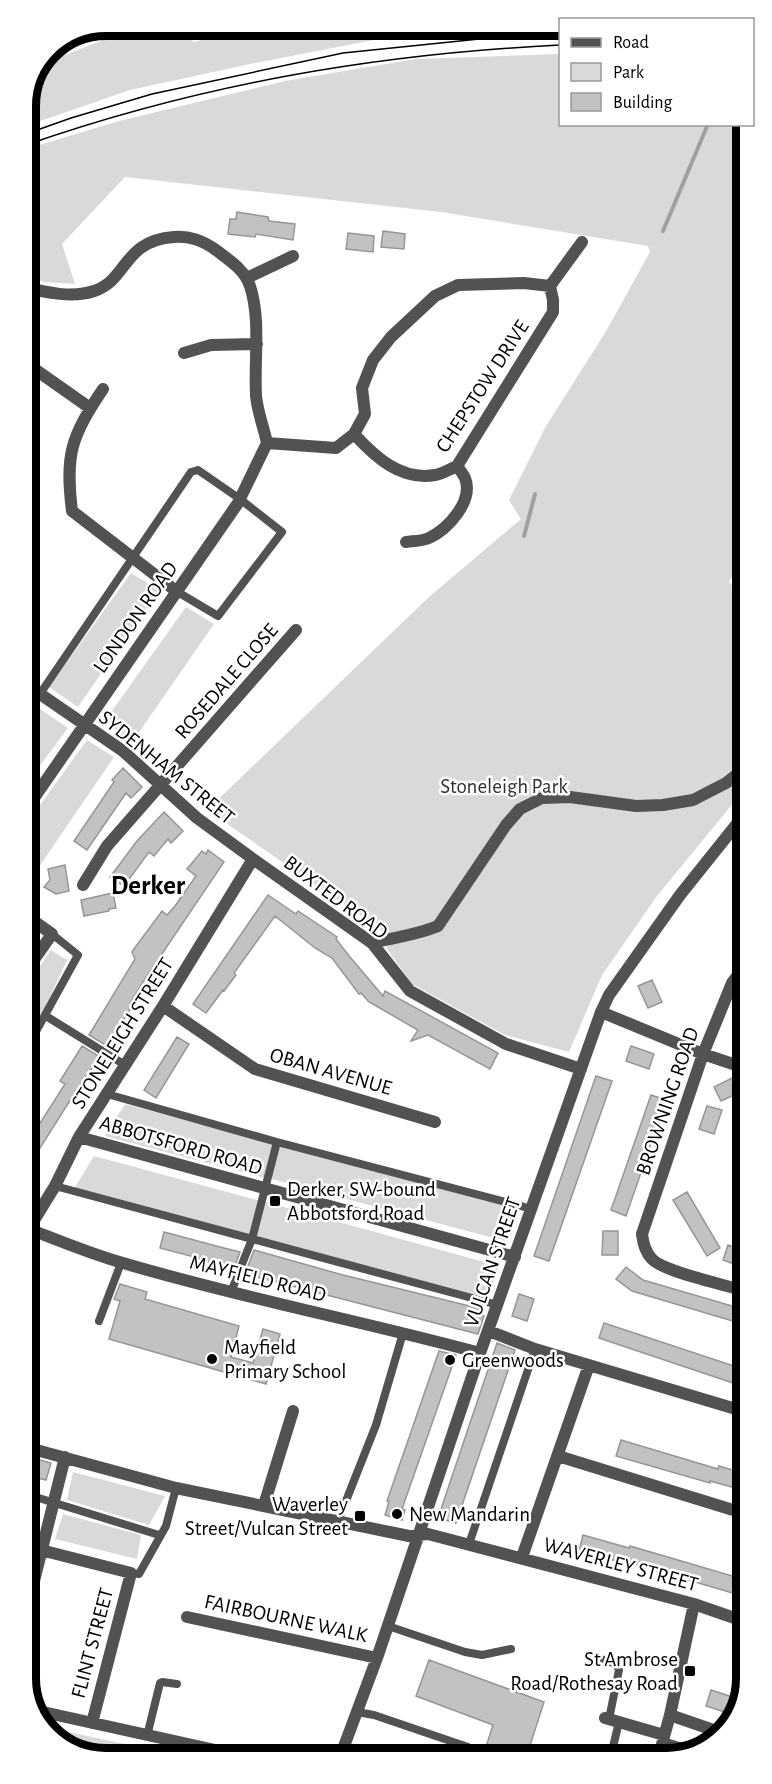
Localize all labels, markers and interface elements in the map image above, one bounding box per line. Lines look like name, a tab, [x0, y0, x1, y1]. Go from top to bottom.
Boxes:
legend	[559, 18, 754, 126]
text: Road	[613, 34, 649, 52]
text: Park	[613, 64, 645, 82]
text: Building	[613, 94, 673, 112]
street label: CHEPSTOW DRIVE	[432, 316, 533, 456]
street label: LONDON ROAD	[89, 558, 181, 677]
street label: ROSEDALE CLOSE	[171, 620, 282, 743]
street label: SYDENHAM STREET	[95, 706, 238, 828]
park label: Stoneleigh Park	[440, 776, 568, 797]
street label: BUXTED ROAD	[280, 852, 392, 943]
district label: Derker	[111, 872, 186, 899]
street label: STONELEIGH STREET	[68, 954, 177, 1112]
street label: BROWNING ROAD	[632, 1025, 703, 1178]
street label: OBAN AVENUE	[267, 1044, 394, 1099]
street label: ABBOTSFORD ROAD	[97, 1112, 265, 1179]
place label: Derker, SW-bound Abbotsford Road	[287, 1179, 436, 1224]
marker: Derker, SW-bound Abbotsford Road	[268, 1194, 282, 1208]
street label: VULCAN STREET	[460, 1194, 525, 1330]
street label: MAYFIELD ROAD	[188, 1251, 328, 1306]
place label: Mayfield Primary School	[224, 1337, 347, 1382]
place label: Greenwoods	[462, 1350, 564, 1371]
marker: Mayfield Primary School	[205, 1352, 219, 1366]
marker: Greenwoods	[443, 1353, 457, 1367]
place label: Waverley Street/Vulcan Street	[185, 1494, 348, 1539]
place label: New Mandarin	[409, 1504, 530, 1525]
marker: New Mandarin	[390, 1507, 404, 1521]
marker: Waverley Street/Vulcan Street	[353, 1509, 367, 1523]
street label: WAVERLEY STREET	[541, 1534, 700, 1595]
street label: FLINT STREET	[68, 1586, 117, 1701]
street label: FAIRBOURNE WALK	[203, 1591, 370, 1646]
place label: St Ambrose Road/Rothesay Road	[510, 1649, 678, 1694]
marker: St Ambrose Road/Rothesay Road	[683, 1664, 697, 1678]

